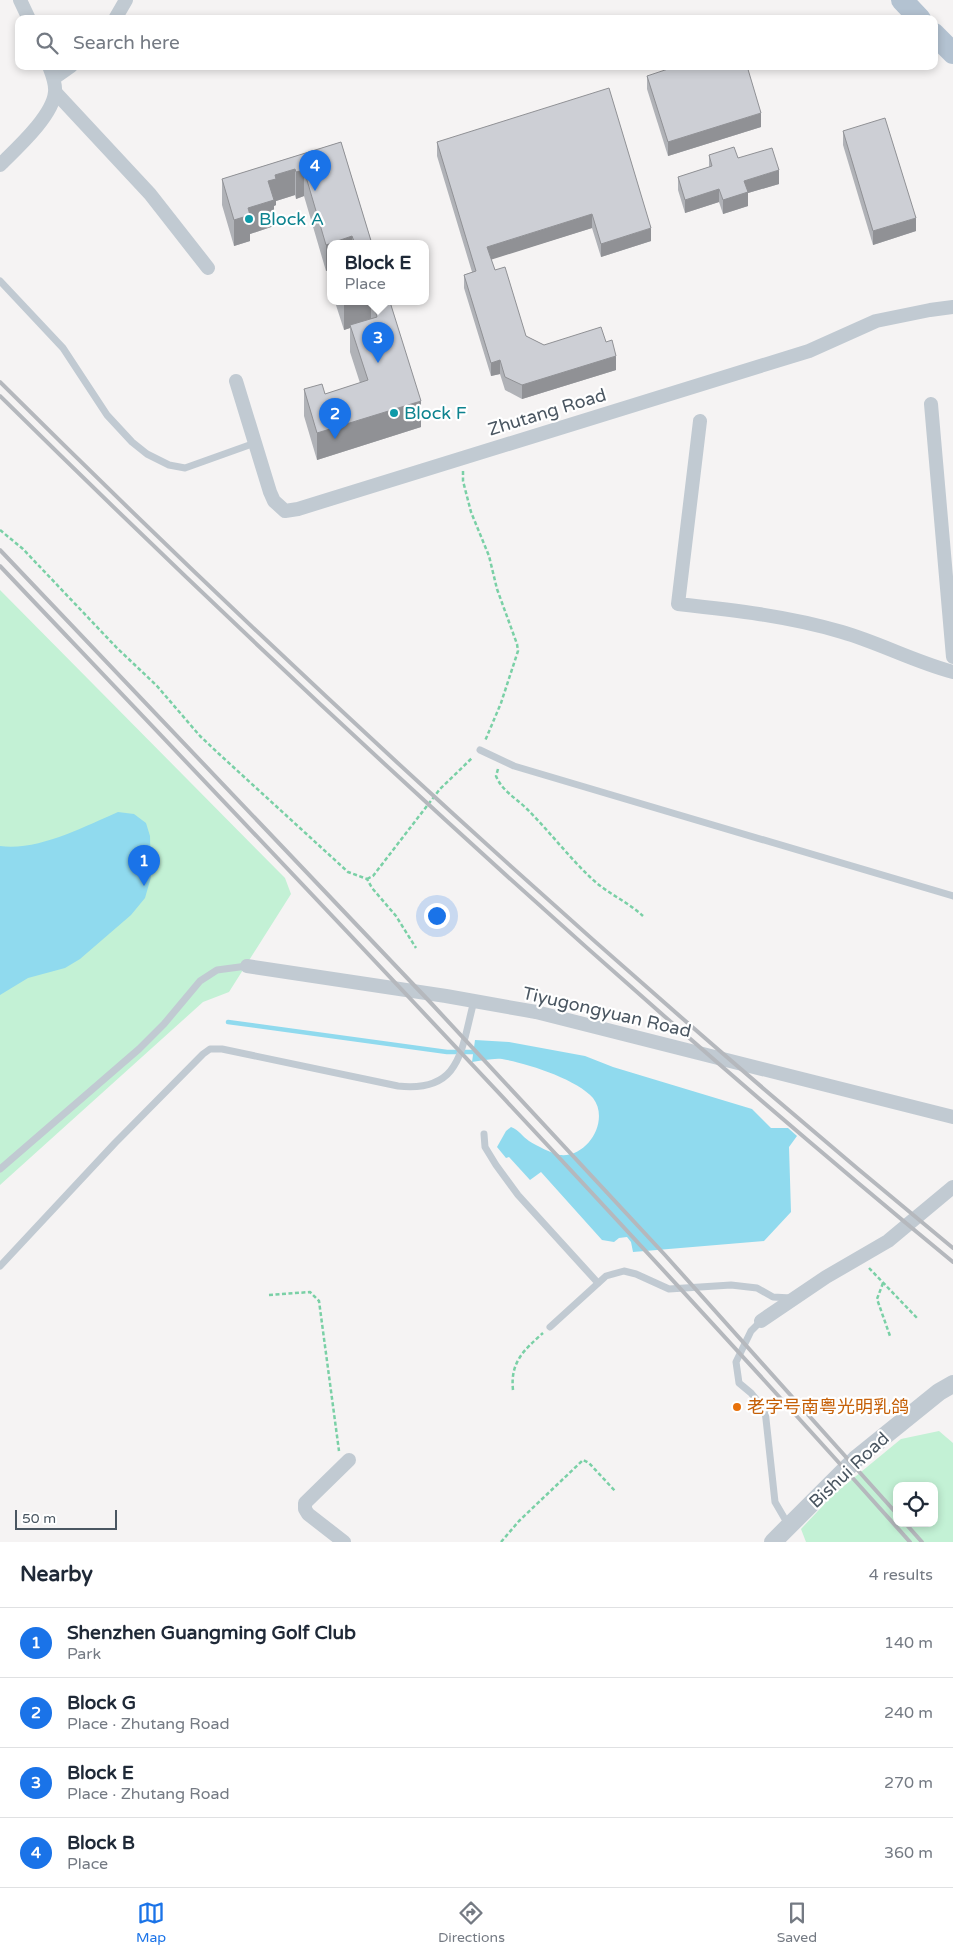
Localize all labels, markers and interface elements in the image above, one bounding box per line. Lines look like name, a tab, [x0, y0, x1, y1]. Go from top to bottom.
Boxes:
search box	[15, 15, 938, 70]
icon: search	[33, 29, 61, 57]
text: Search here	[73, 32, 180, 54]
pin: 4	[299, 150, 331, 191]
place label: Block A	[259, 208, 324, 230]
marker: Block A	[243, 213, 255, 225]
popup	[327, 240, 429, 305]
text: Block E	[345, 252, 411, 274]
text: Place	[345, 274, 386, 294]
pin: 3	[362, 322, 394, 363]
street label: Zhutang Road	[485, 384, 609, 440]
pin: 2	[319, 398, 351, 439]
place label: Block F	[404, 402, 467, 424]
marker: Block F	[388, 407, 400, 419]
pin: 1	[128, 845, 160, 886]
your location	[424, 903, 450, 929]
street label: Tiyugongyuan Road	[521, 982, 693, 1042]
place label: 老字号南粤光明乳鸽	[747, 1396, 909, 1418]
marker: 老字号南粤光明乳鸽	[731, 1401, 743, 1413]
street label: Bishui Road	[804, 1427, 894, 1513]
map controls	[893, 1482, 938, 1527]
button: locate	[893, 1482, 938, 1527]
scale bar	[15, 1507, 118, 1530]
text: 50 m	[22, 1510, 56, 1527]
text: Nearby	[20, 1562, 93, 1587]
text: 4 results	[869, 1565, 933, 1585]
text: Shenzhen Guangming Golf Club	[67, 1622, 356, 1644]
text: 1	[31, 1633, 41, 1653]
text: 140 m	[884, 1633, 933, 1653]
text: Park	[67, 1644, 101, 1664]
text: Block G	[67, 1692, 136, 1714]
text: 2	[31, 1703, 41, 1723]
text: 240 m	[884, 1703, 933, 1723]
text: Place · Zhutang Road	[67, 1714, 230, 1734]
text: Block E	[67, 1762, 134, 1784]
text: 3	[31, 1773, 41, 1793]
text: 270 m	[884, 1773, 933, 1793]
text: Place · Zhutang Road	[67, 1784, 230, 1804]
text: Block B	[67, 1832, 135, 1854]
text: 4	[31, 1843, 41, 1863]
text: 360 m	[884, 1843, 933, 1863]
text: Place	[67, 1854, 108, 1874]
tab: Map	[136, 1899, 166, 1946]
tab: Directions	[438, 1899, 505, 1946]
tab: Saved	[777, 1899, 817, 1946]

